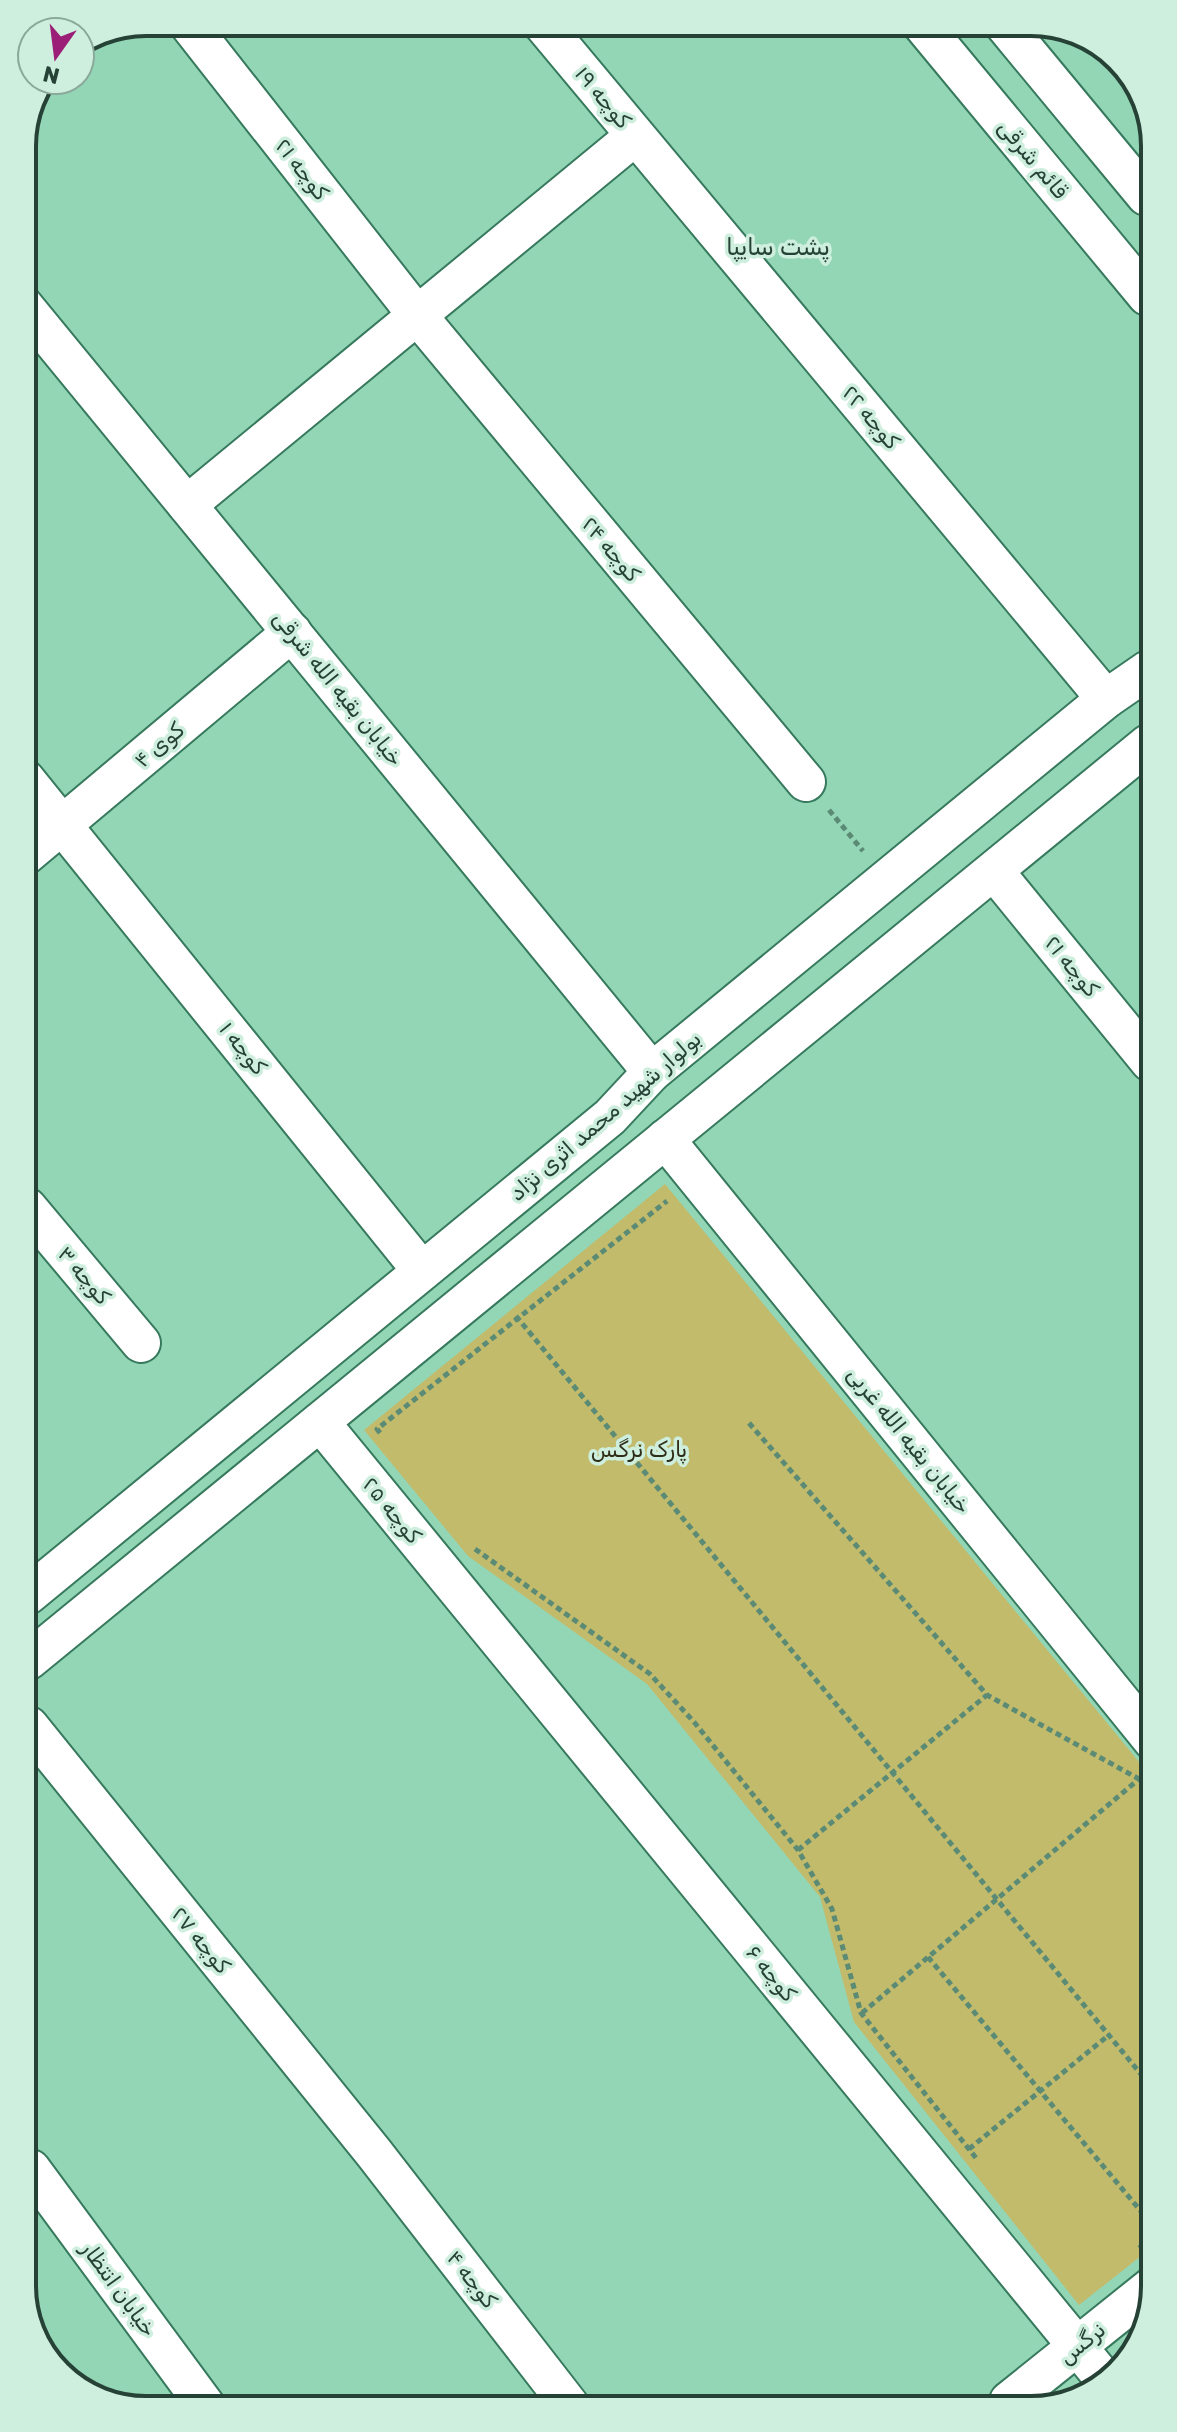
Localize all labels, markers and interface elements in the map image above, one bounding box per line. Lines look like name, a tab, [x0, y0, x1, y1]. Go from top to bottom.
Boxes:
north arrow	[16, 16, 96, 96]
text: N	[40, 60, 62, 90]
street label: کوچه ۱۹	[569, 60, 637, 134]
street label: قائم شرقی	[991, 114, 1074, 205]
street label: کوچه ۲۱	[270, 133, 335, 205]
district label: پشت سایپا	[726, 233, 830, 263]
street label: کوچه ۲۲	[837, 380, 905, 454]
street label: کوچه ۲۴	[576, 511, 646, 587]
street label: خیابان بقیه الله شرقی	[267, 605, 409, 771]
street label: کوی ۴	[129, 716, 189, 774]
street label: کوچه ۲۱	[1039, 930, 1105, 1002]
street label: کوچه ۱	[214, 1016, 272, 1080]
street label: بولوار شهید محمد اثری نژاد	[503, 1025, 707, 1207]
street label: کوچه ۳	[52, 1240, 116, 1310]
street label: خیابان بقیه الله غربی	[841, 1361, 977, 1519]
park label: پارک نرگس	[591, 1436, 687, 1464]
street label: کوچه ۲۵	[357, 1471, 427, 1549]
street label: کوچه ۲۷	[166, 1901, 236, 1979]
street label: کوچه ۶	[740, 1939, 802, 2007]
street label: خیابان انتظار	[74, 2235, 162, 2342]
street label: کوچه ۴	[441, 2245, 503, 2313]
street label: نرگس	[1053, 2316, 1111, 2370]

